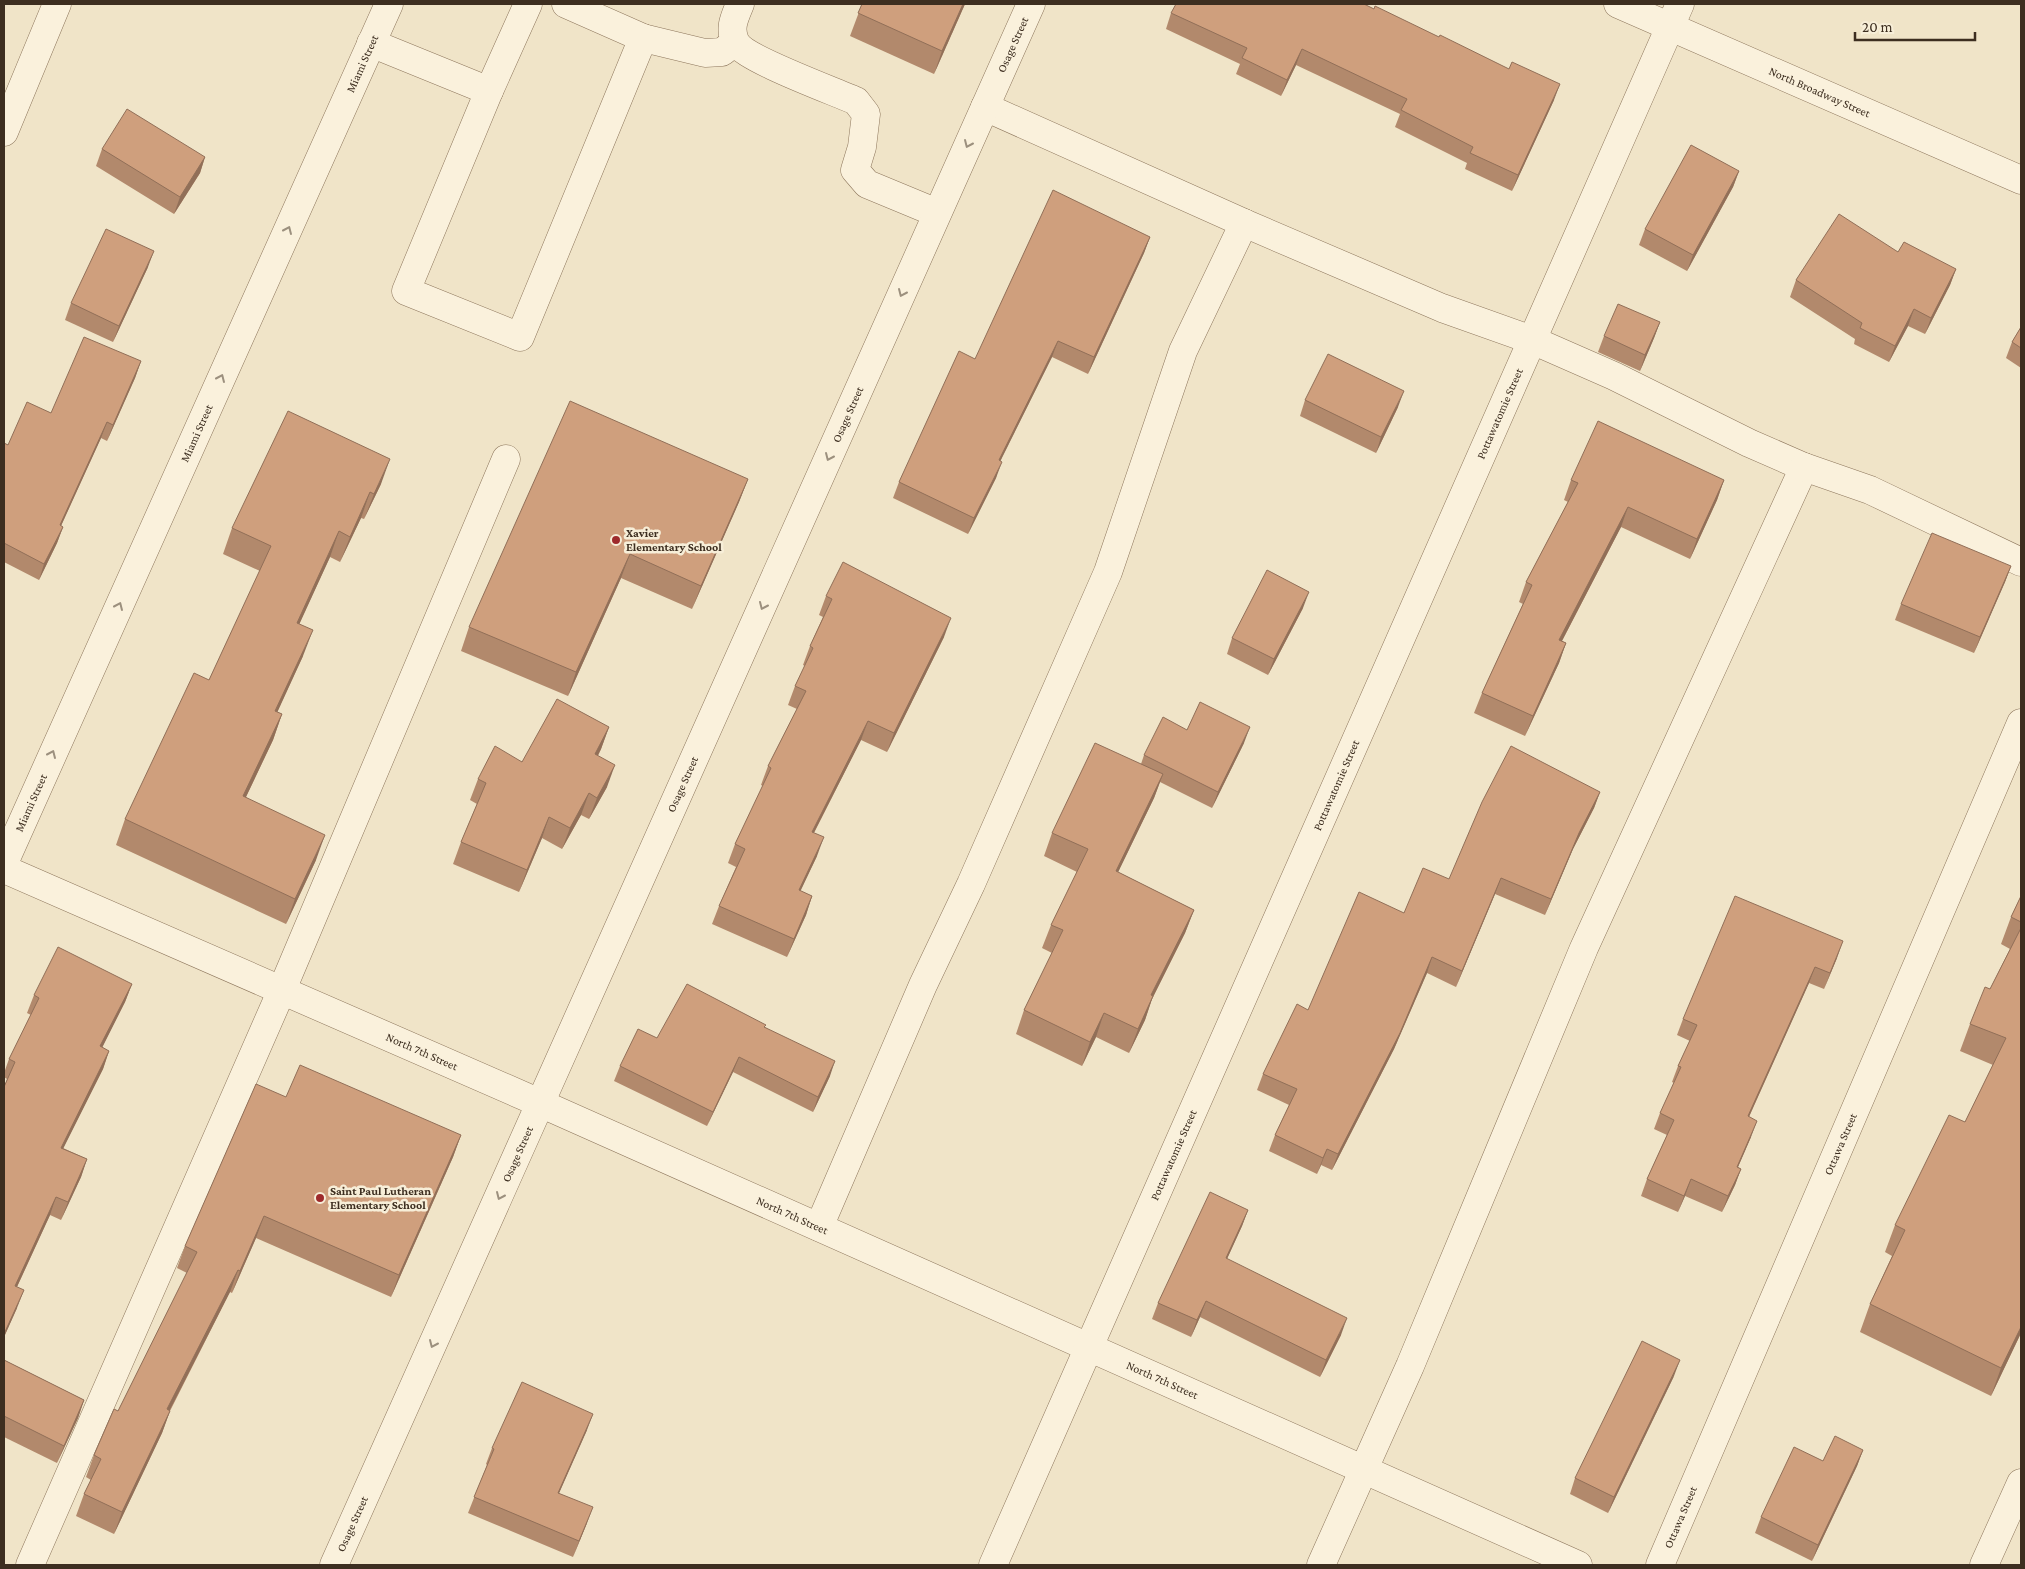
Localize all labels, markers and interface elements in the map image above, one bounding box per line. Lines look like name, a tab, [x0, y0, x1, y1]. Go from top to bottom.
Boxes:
scale bar	[1855, 10, 1975, 42]
street label: Osage Street	[994, 14, 1032, 75]
text: 20 m	[1862, 19, 1893, 35]
street label: Miami Street	[343, 32, 382, 95]
street label: North Broadway Street	[1767, 64, 1873, 121]
one-way arrow	[964, 139, 975, 148]
one-way arrow	[281, 226, 292, 235]
one-way arrow	[898, 288, 908, 297]
street label: Pottawatomie Street	[1474, 365, 1526, 461]
one-way arrow	[215, 374, 226, 383]
street label: Osage Street	[829, 383, 867, 445]
street label: Miami Street	[178, 401, 216, 464]
one-way arrow	[824, 452, 835, 461]
place label: Xavier Elementary School	[626, 526, 722, 554]
marker: Xavier Elementary School	[610, 534, 622, 546]
one-way arrow	[758, 601, 769, 610]
one-way arrow	[112, 602, 123, 611]
street label: Pottawatomie Street	[1310, 737, 1363, 833]
one-way arrow	[46, 750, 57, 759]
street label: Osage Street	[664, 753, 702, 814]
street label: Miami Street	[12, 771, 50, 834]
street label: North 7th Street	[384, 1030, 461, 1074]
street label: Pottawatomie Street	[1147, 1106, 1200, 1203]
street label: Ottawa Street	[1821, 1110, 1860, 1177]
street label: Osage Street	[499, 1123, 536, 1184]
place label: Saint Paul Lutheran Elementary School	[330, 1184, 431, 1212]
one-way arrow	[495, 1191, 506, 1200]
marker: Saint Paul Lutheran Elementary School	[314, 1192, 326, 1204]
street label: North 7th Street	[754, 1193, 831, 1238]
one-way arrow	[429, 1339, 440, 1348]
street label: North 7th Street	[1124, 1358, 1201, 1402]
street label: Ottawa Street	[1661, 1483, 1700, 1550]
street label: Osage Street	[334, 1493, 371, 1554]

